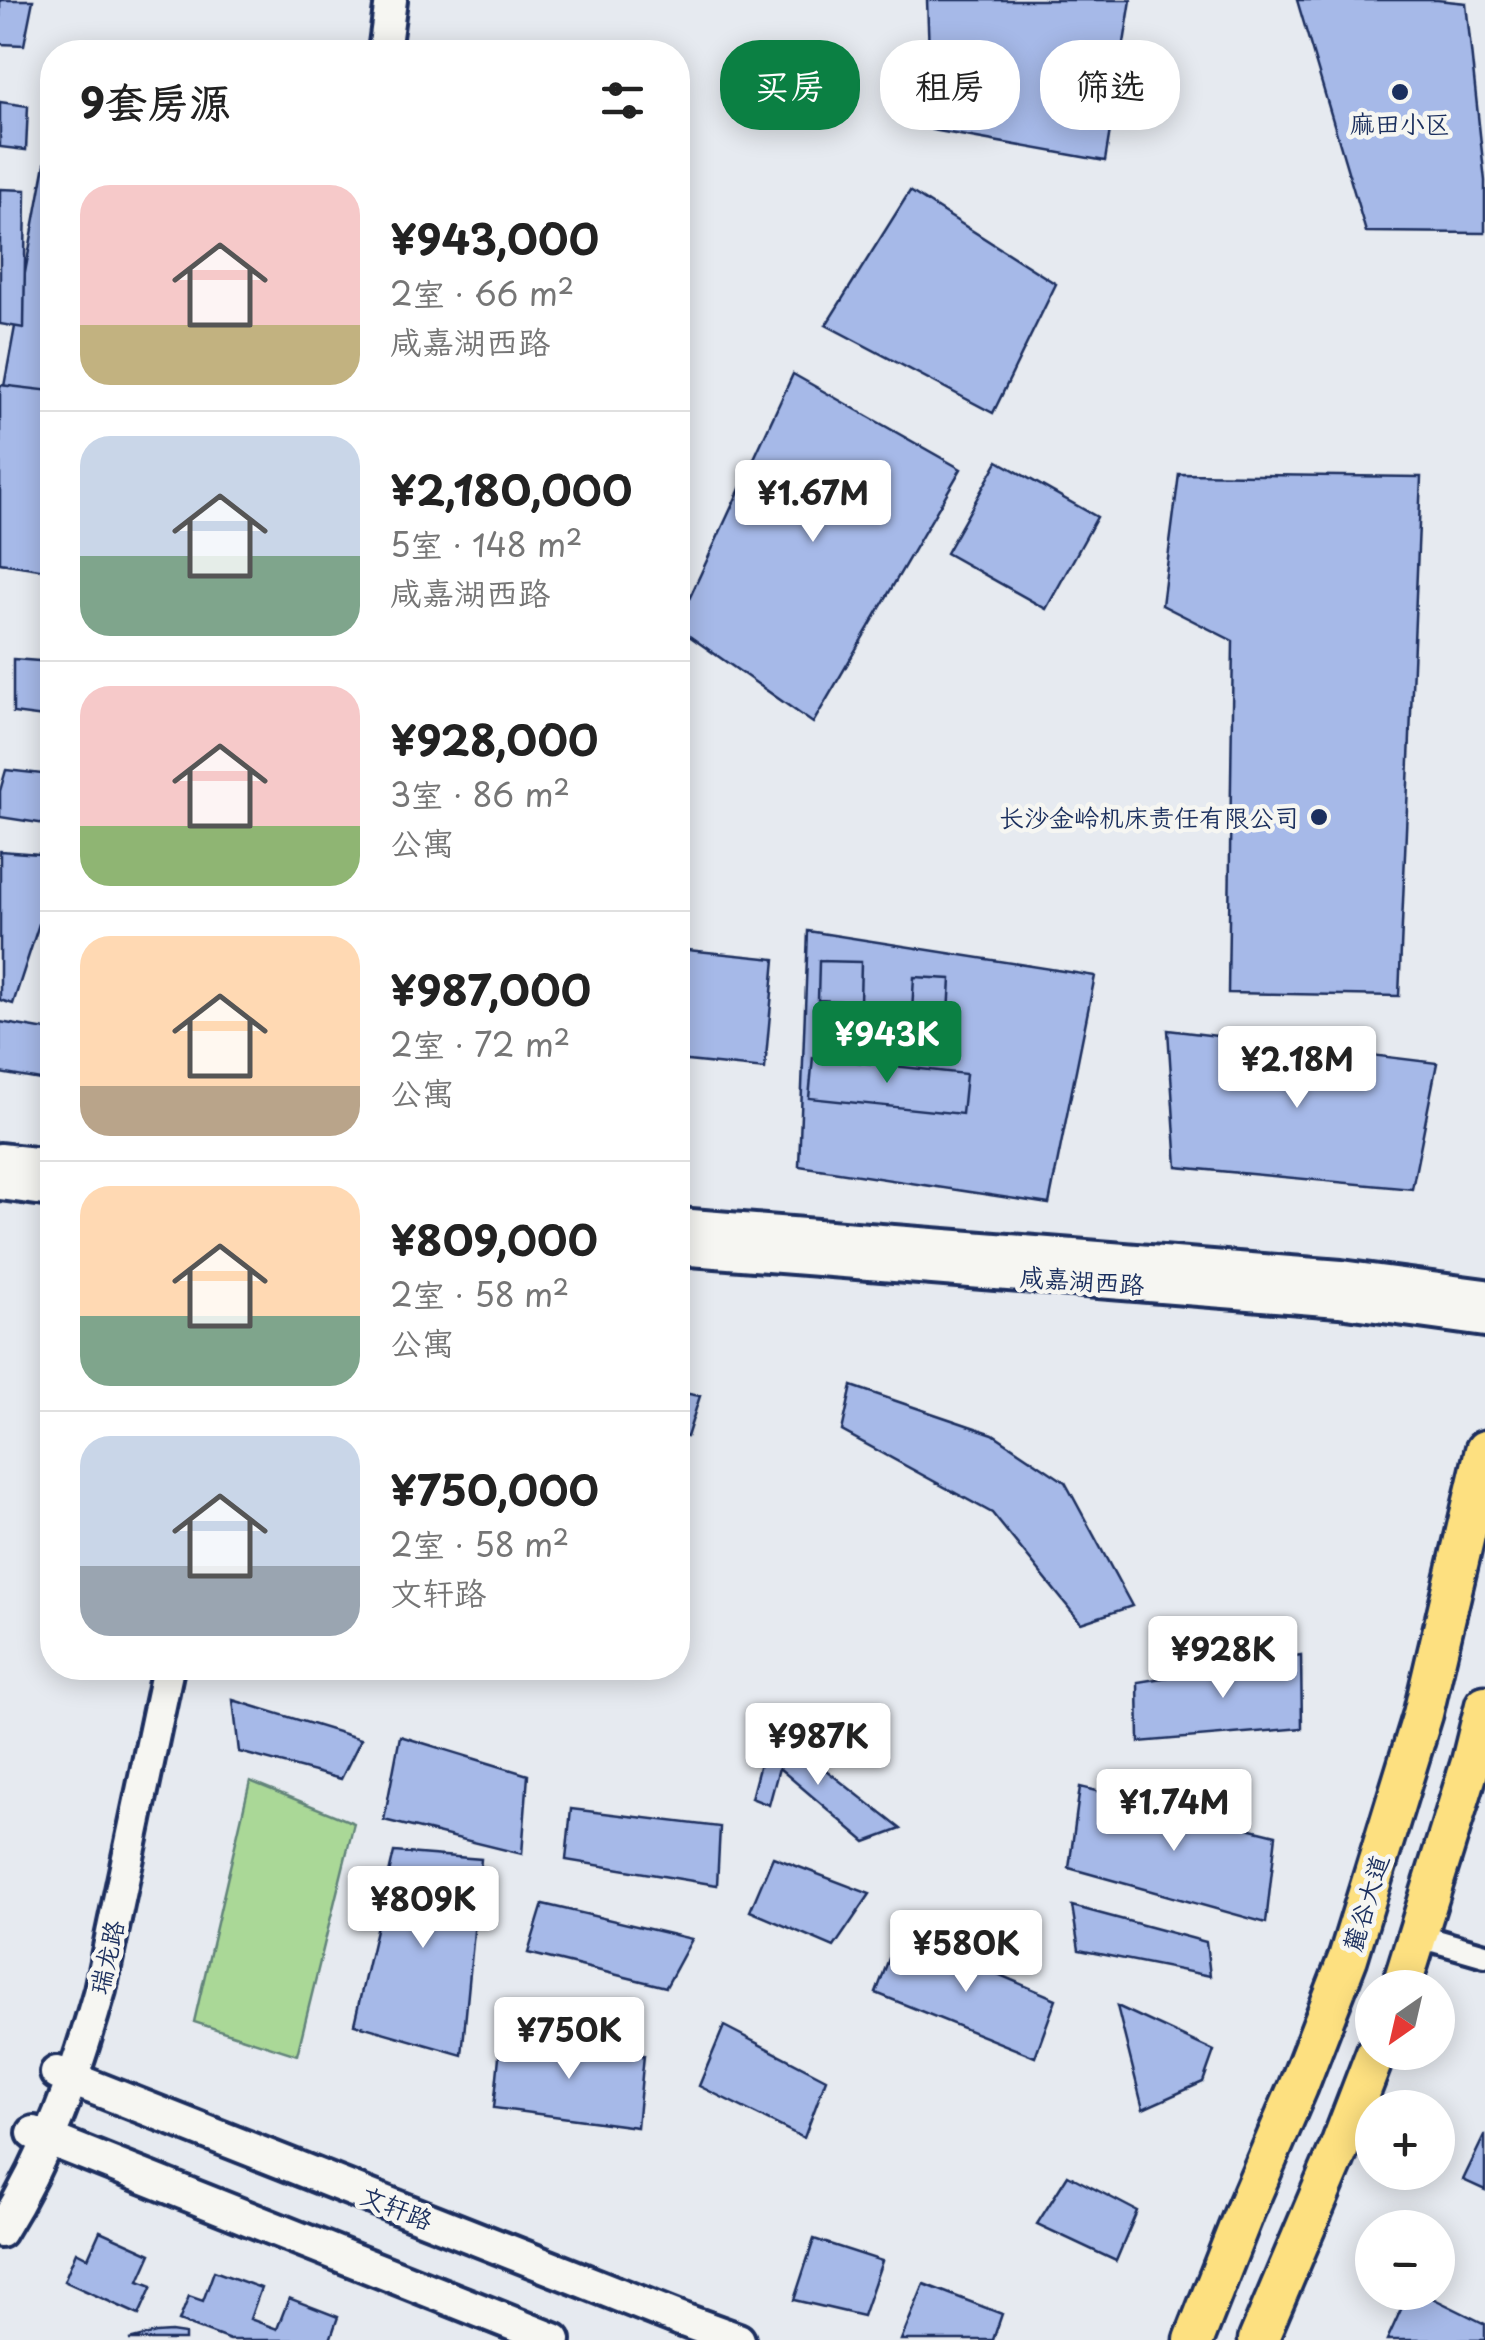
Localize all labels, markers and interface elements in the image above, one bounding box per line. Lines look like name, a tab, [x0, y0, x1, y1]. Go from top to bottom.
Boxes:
chip: 买房	[720, 40, 860, 130]
chip: 租房	[880, 40, 1020, 130]
chip: 筛选	[1040, 40, 1180, 130]
text: 9套房源	[80, 69, 231, 132]
icon: filters	[595, 73, 650, 128]
marker: 麻田小区	[1389, 81, 1411, 103]
place label: 麻田小区	[1350, 104, 1450, 142]
text: ¥943,000	[390, 206, 599, 269]
icon: home	[160, 225, 280, 345]
text: 2室 · 66 m²	[390, 269, 574, 317]
text: 咸嘉湖西路	[390, 317, 550, 365]
text: ¥2,180,000	[390, 457, 632, 520]
pin: ¥1.67M	[732, 460, 894, 545]
text: ¥1.67M	[757, 468, 869, 516]
icon: home	[160, 476, 280, 596]
text: 5室 · 148 m²	[390, 520, 583, 568]
text: 咸嘉湖西路	[390, 568, 550, 616]
text: ¥928,000	[390, 707, 598, 770]
icon: home	[160, 726, 280, 846]
text: 3室 · 86 m²	[390, 770, 570, 818]
place label: 长沙金岭机床责任有限公司	[999, 798, 1299, 836]
marker: 长沙金岭机床责任有限公司	[1308, 806, 1330, 828]
text: 公寓	[390, 818, 454, 866]
text: ¥987,000	[390, 957, 591, 1020]
icon: home	[160, 976, 280, 1096]
pin: ¥943K	[817, 1001, 957, 1086]
text: ¥943K	[834, 1009, 940, 1057]
text: 2室 · 72 m²	[390, 1020, 570, 1068]
pin: ¥2.18M	[1216, 1026, 1378, 1111]
text: ¥2.18M	[1240, 1034, 1354, 1082]
text: 公寓	[390, 1068, 454, 1116]
text: ¥809,000	[390, 1207, 598, 1270]
icon: home	[160, 1226, 280, 1346]
street label: 咸嘉湖西路	[1018, 1257, 1146, 1303]
text: 2室 · 58 m²	[390, 1270, 569, 1318]
text: 公寓	[390, 1318, 454, 1366]
text: ¥750,000	[390, 1457, 599, 1520]
icon: home	[160, 1476, 280, 1596]
text: 2室 · 58 m²	[390, 1520, 569, 1568]
text: 文轩路	[390, 1568, 486, 1616]
pin: ¥928K	[1153, 1616, 1293, 1701]
text: ¥928K	[1170, 1624, 1276, 1672]
pin: ¥987K	[748, 1703, 888, 1788]
text: ¥987K	[767, 1711, 869, 1759]
pin: ¥1.74M	[1093, 1769, 1255, 1854]
text: ¥1.74M	[1119, 1777, 1229, 1825]
street label: 麓谷大道	[1332, 1850, 1398, 1956]
pin: ¥809K	[353, 1866, 493, 1951]
text: ¥809K	[370, 1874, 476, 1922]
pin: ¥580K	[896, 1910, 1036, 1995]
street label: 瑞龙路	[79, 1916, 133, 1998]
text: ¥580K	[912, 1918, 1020, 1966]
north arrow	[1355, 1970, 1455, 2070]
map controls	[1355, 1970, 1455, 2310]
pin: ¥750K	[499, 1997, 639, 2082]
text: ¥750K	[516, 2005, 622, 2053]
button: +	[1355, 2090, 1455, 2190]
street label: 文轩路	[355, 2175, 439, 2239]
button: −	[1355, 2210, 1455, 2310]

